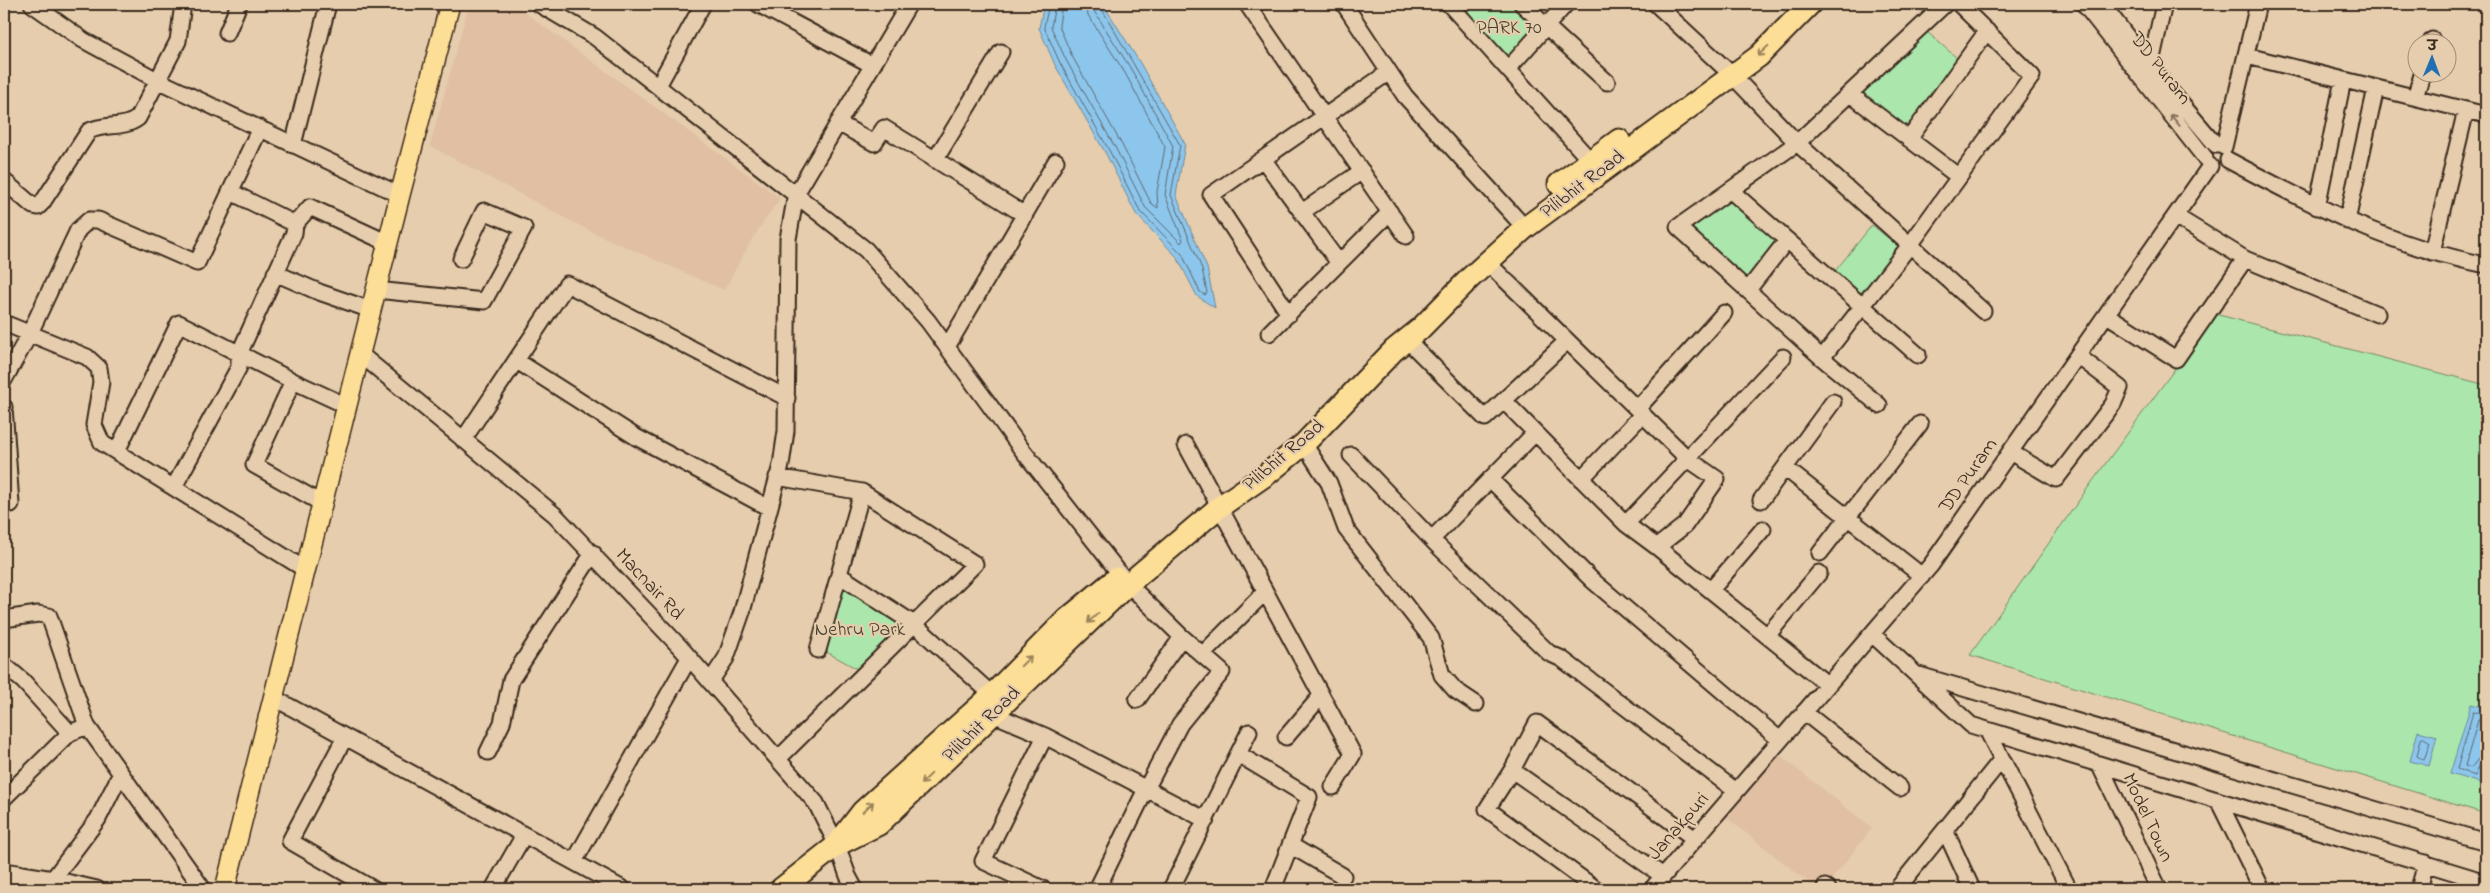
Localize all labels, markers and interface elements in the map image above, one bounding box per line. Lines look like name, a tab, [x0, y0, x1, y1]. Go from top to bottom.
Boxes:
park label: PARK 70	[1476, 14, 1542, 43]
street label: DD Puram	[2122, 25, 2198, 112]
north arrow	[2408, 32, 2458, 82]
text: उ	[2425, 36, 2439, 57]
one-way arrow	[1757, 45, 1769, 57]
one-way arrow	[2169, 114, 2180, 127]
street label: Pilibhit Road	[1535, 144, 1631, 226]
street label: Pilibhit Road	[1237, 413, 1331, 499]
street label: DD Puram	[1932, 433, 2005, 520]
street label: Macnair Rd	[608, 542, 690, 628]
one-way arrow	[1087, 612, 1100, 624]
park label: Nehru Park	[815, 616, 906, 645]
one-way arrow	[1020, 655, 1032, 667]
street label: Pilibhit Road	[936, 680, 1028, 770]
street label: Model Town	[2114, 769, 2180, 867]
one-way arrow	[920, 773, 932, 785]
street label: Janakpuri	[1641, 787, 1717, 867]
one-way arrow	[861, 801, 874, 813]

